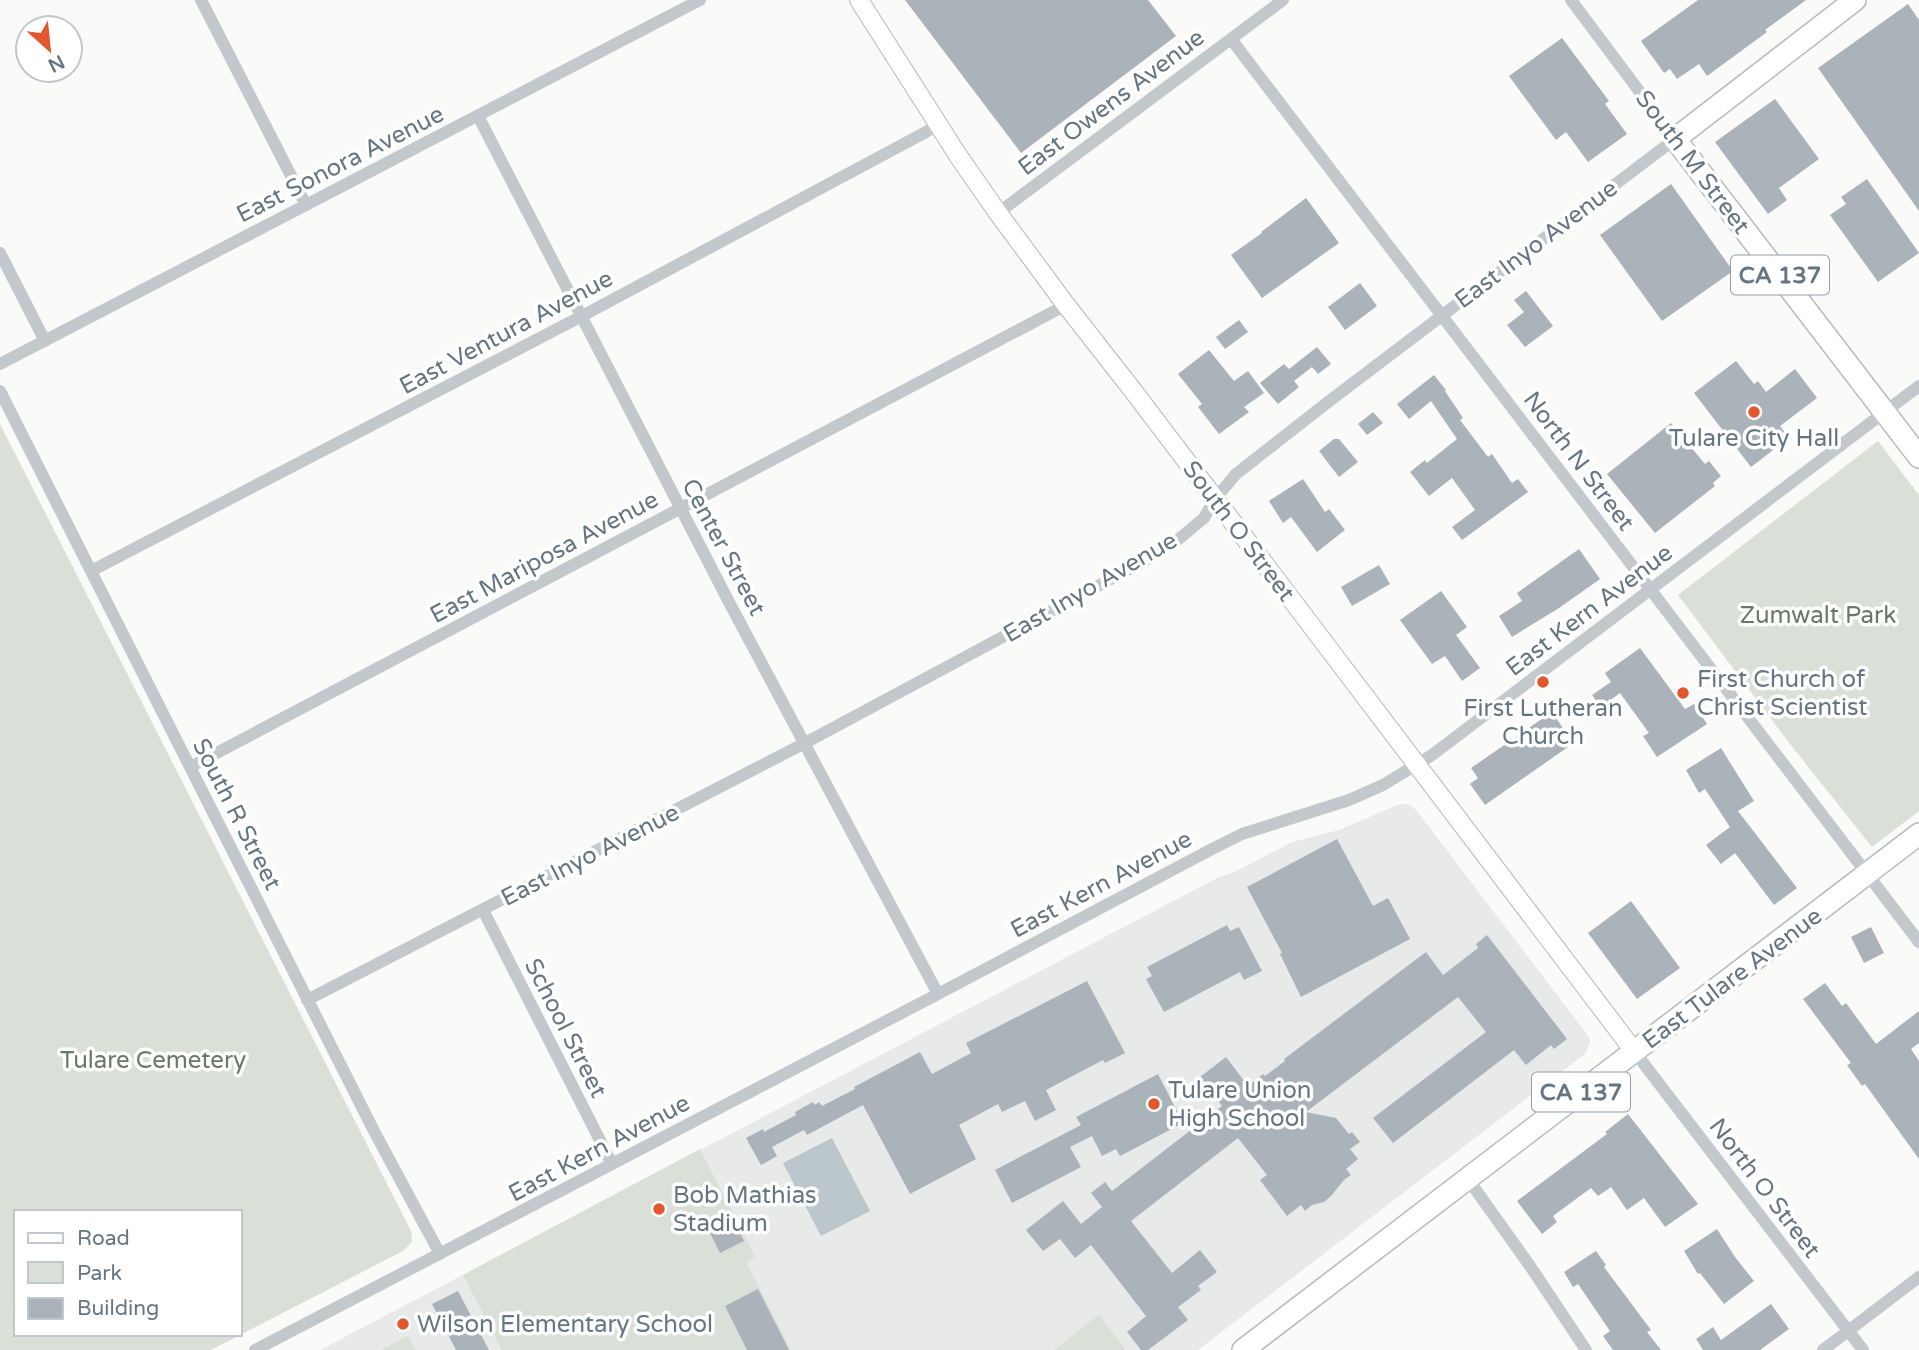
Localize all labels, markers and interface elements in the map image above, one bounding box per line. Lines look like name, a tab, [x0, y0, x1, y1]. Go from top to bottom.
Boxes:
north arrow	[14, 14, 84, 84]
street label: East Owens Avenue	[1012, 23, 1210, 182]
text: N	[44, 50, 68, 77]
street label: South M Street	[1629, 85, 1756, 240]
street label: East Sonora Avenue	[232, 100, 449, 229]
street label: East Inyo Avenue	[1449, 174, 1623, 315]
road number: CA 137	[1731, 256, 1829, 294]
street label: East Ventura Avenue	[395, 264, 618, 401]
street label: North N Street	[1517, 386, 1640, 537]
marker: Tulare City Hall	[1746, 404, 1762, 420]
place label: Tulare City Hall	[1669, 424, 1839, 453]
street label: South O Street	[1176, 455, 1301, 607]
street label: Center Street	[675, 474, 772, 621]
street label: East Mariposa Avenue	[425, 485, 663, 630]
street label: East Inyo Avenue	[998, 526, 1182, 649]
street label: East Kern Avenue	[1500, 538, 1678, 682]
park label: Zumwalt Park	[1740, 601, 1896, 630]
place label: First Church of Christ Scientist	[1697, 665, 1868, 722]
marker: First Lutheran Church	[1535, 674, 1551, 690]
marker: First Church of Christ Scientist	[1675, 685, 1691, 701]
place label: First Lutheran Church	[1463, 694, 1623, 751]
street label: South R Street	[186, 734, 287, 895]
street label: East Inyo Avenue	[496, 798, 684, 913]
street label: East Kern Avenue	[1006, 824, 1197, 944]
street label: East Tulare Avenue	[1637, 901, 1828, 1055]
street label: School Street	[518, 954, 613, 1103]
park label: Tulare Cemetery	[60, 1046, 246, 1075]
road number: CA 137	[1532, 1072, 1630, 1112]
place label: Tulare Union High School	[1168, 1076, 1311, 1133]
street label: East Kern Avenue	[504, 1088, 695, 1208]
marker: Tulare Union High School	[1146, 1096, 1162, 1112]
street label: North O Street	[1703, 1113, 1826, 1264]
place label: Bob Mathias Stadium	[673, 1181, 817, 1238]
marker: Bob Mathias Stadium	[651, 1201, 667, 1217]
legend	[14, 1210, 242, 1336]
text: Road	[77, 1226, 130, 1251]
text: Park	[77, 1261, 122, 1286]
text: Building	[77, 1296, 159, 1321]
place label: Wilson Elementary School	[417, 1310, 713, 1339]
marker: Wilson Elementary School	[395, 1316, 411, 1332]

